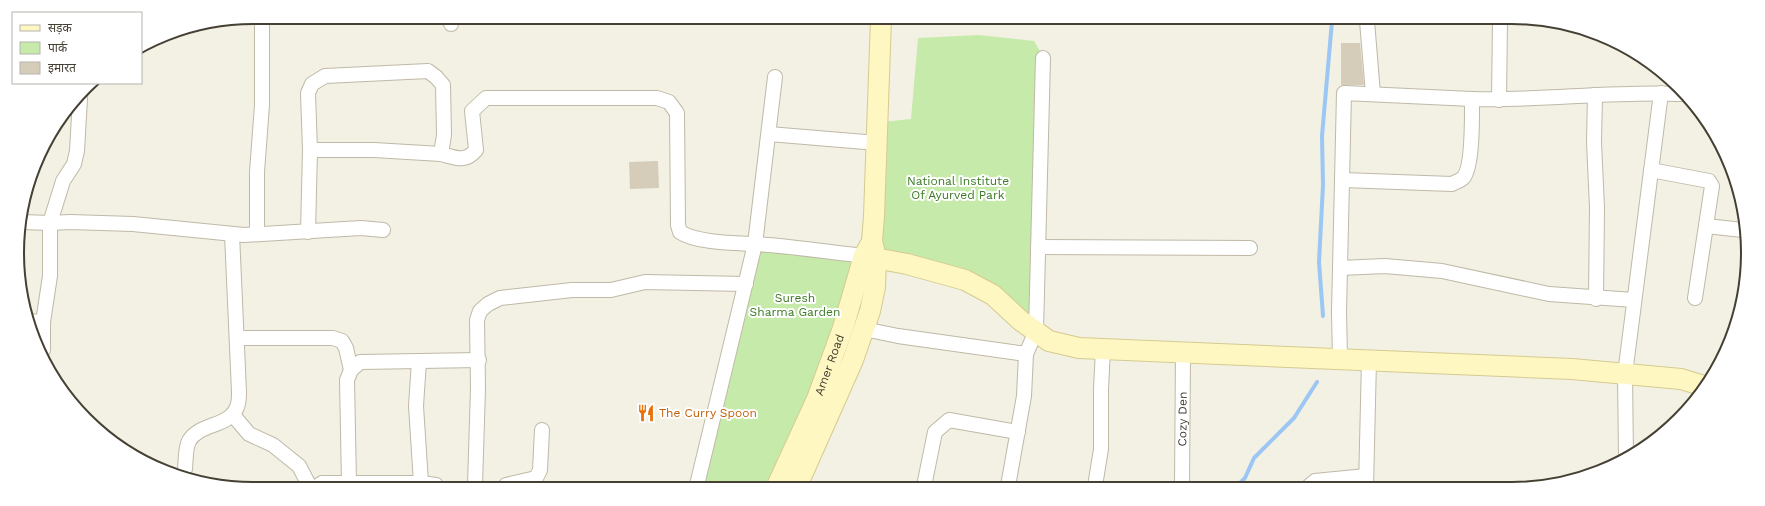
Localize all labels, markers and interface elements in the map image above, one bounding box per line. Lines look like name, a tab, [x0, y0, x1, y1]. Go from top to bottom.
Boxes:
legend	[12, 12, 142, 84]
text: सड़क	[48, 21, 73, 35]
text: पार्क	[48, 41, 68, 55]
text: इमारत	[48, 61, 77, 75]
park label: National Institute Of Ayurved Park	[907, 174, 1009, 202]
park label: Suresh Sharma Garden	[750, 291, 840, 319]
street label: Amer Road	[812, 332, 847, 398]
street label: Cozy Den	[1175, 392, 1190, 446]
restaurant icon: The Curry Spoon	[636, 403, 656, 423]
place label: The Curry Spoon	[659, 406, 757, 420]

